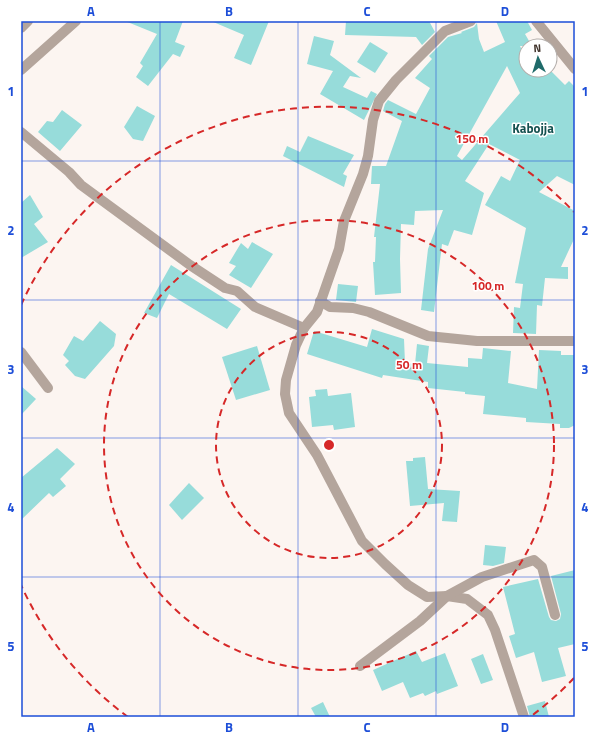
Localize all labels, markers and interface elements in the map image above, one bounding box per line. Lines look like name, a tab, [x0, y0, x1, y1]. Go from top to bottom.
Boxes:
text: A	[87, 1, 95, 21]
text: B	[225, 1, 233, 21]
text: C	[363, 1, 371, 21]
text: D	[501, 1, 509, 21]
north arrow	[518, 38, 558, 78]
text: N	[533, 40, 542, 56]
text: 1	[7, 81, 15, 101]
text: 1	[581, 81, 589, 101]
district label: Kabojja	[512, 118, 554, 138]
text: 150 m	[456, 129, 488, 148]
text: 2	[7, 220, 15, 240]
text: 2	[581, 220, 589, 240]
text: 100 m	[472, 276, 504, 295]
text: 50 m	[396, 355, 422, 374]
text: 3	[7, 359, 15, 379]
text: 3	[581, 359, 589, 379]
centre of rings	[322, 438, 336, 452]
text: 4	[7, 497, 15, 517]
text: 4	[581, 497, 589, 517]
text: 5	[7, 636, 15, 656]
text: 5	[581, 636, 589, 656]
text: A	[87, 717, 95, 737]
text: B	[225, 717, 233, 737]
text: C	[363, 717, 371, 737]
text: D	[501, 717, 509, 737]

